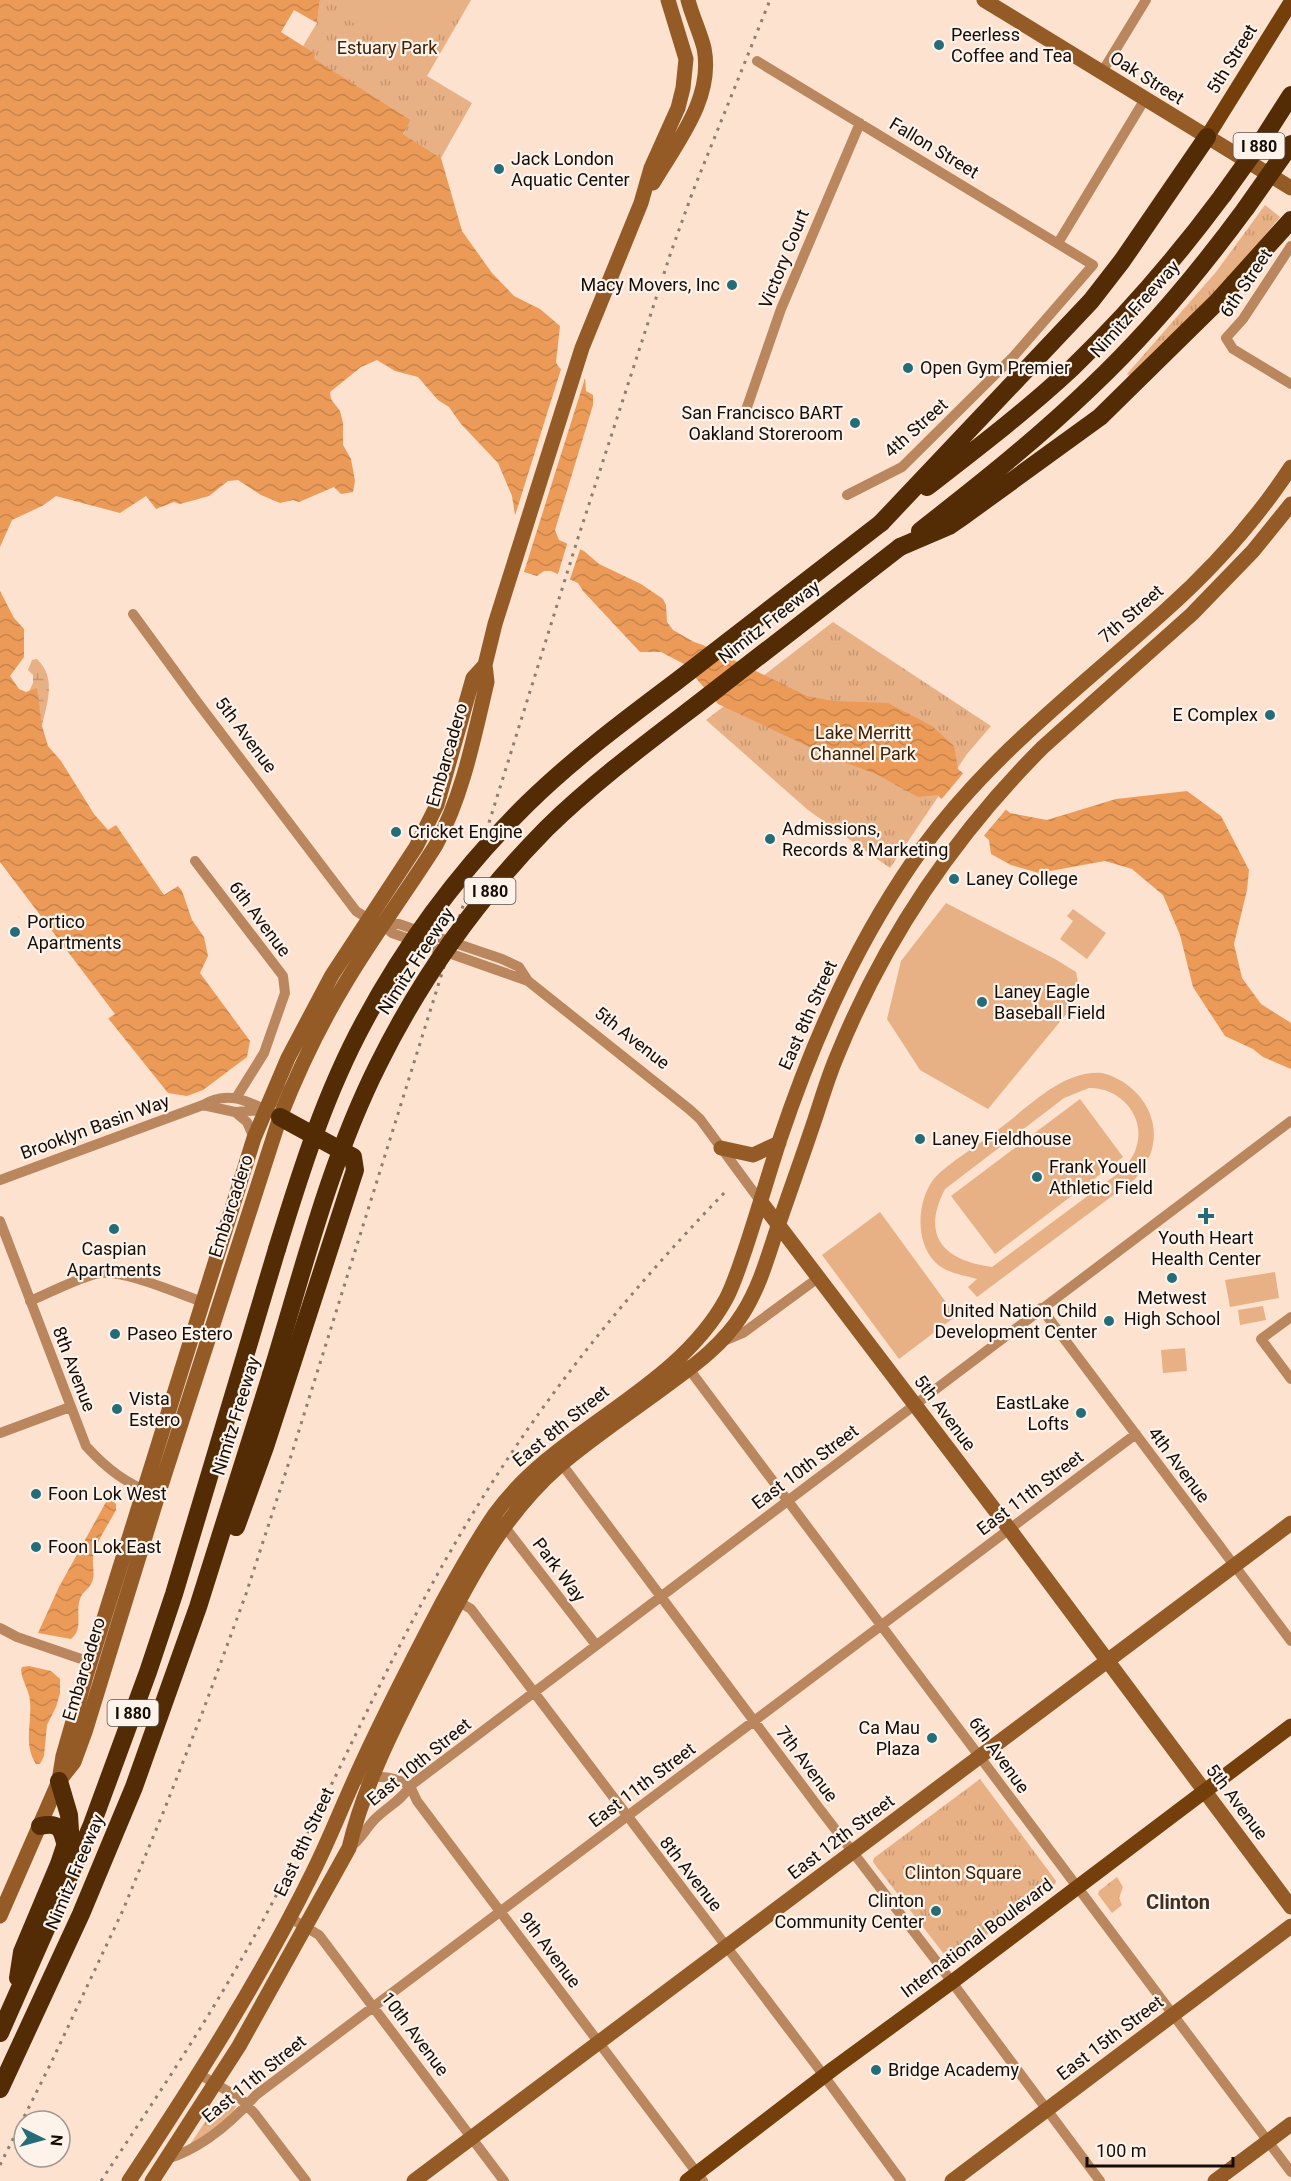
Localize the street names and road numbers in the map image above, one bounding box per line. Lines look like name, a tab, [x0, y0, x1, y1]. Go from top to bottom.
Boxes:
street label: 5th Street	[1202, 20, 1261, 97]
street label: Oak Street	[1106, 47, 1188, 109]
street label: Fallon Street	[886, 113, 983, 182]
road number: I 880	[1234, 133, 1284, 159]
street label: Victory Court	[754, 206, 813, 311]
street label: 6th Street	[1215, 244, 1276, 321]
street label: Nimitz Freeway	[1086, 256, 1184, 361]
street label: 4th Street	[880, 394, 952, 461]
street label: Nimitz Freeway	[714, 575, 824, 668]
street label: 7th Street	[1094, 580, 1167, 647]
street label: 5th Avenue	[211, 693, 282, 777]
street label: Embarcadero	[422, 701, 471, 809]
street label: 6th Avenue	[225, 877, 296, 961]
road number: I 880	[464, 878, 516, 904]
street label: Nimitz Freeway	[373, 903, 458, 1018]
street label: East 8th Street	[774, 957, 841, 1073]
street label: 5th Avenue	[591, 1002, 674, 1073]
street label: Brooklyn Basin Way	[17, 1090, 173, 1163]
street label: Embarcadero	[204, 1152, 257, 1260]
street label: 8th Avenue	[49, 1323, 100, 1414]
street label: Nimitz Freeway	[207, 1353, 264, 1478]
street label: 5th Avenue	[910, 1371, 981, 1455]
street label: East 8th Street	[508, 1380, 613, 1471]
street label: East 10th Street	[747, 1420, 862, 1513]
street label: 4th Avenue	[1144, 1423, 1215, 1507]
street label: East 11th Street	[972, 1446, 1087, 1539]
street label: Park Way	[529, 1534, 591, 1606]
street label: Embarcadero	[58, 1615, 109, 1723]
road number: I 880	[108, 1700, 158, 1726]
street label: 6th Avenue	[965, 1712, 1034, 1797]
street label: East 10th Street	[362, 1713, 475, 1810]
street label: 7th Avenue	[772, 1722, 843, 1806]
street label: East 11th Street	[584, 1738, 699, 1831]
street label: 5th Avenue	[1202, 1760, 1273, 1844]
street label: East 8th Street	[269, 1784, 338, 1899]
street label: East 12th Street	[783, 1790, 898, 1883]
street label: Nimitz Freeway	[41, 1811, 108, 1933]
street label: 8th Avenue	[656, 1832, 727, 1915]
street label: International Boulevard	[897, 1874, 1057, 2002]
street label: 9th Avenue	[515, 1908, 586, 1992]
street label: 10th Avenue	[377, 1988, 454, 2080]
street label: East 15th Street	[1052, 1991, 1167, 2084]
street label: East 11th Street	[197, 2030, 310, 2127]

